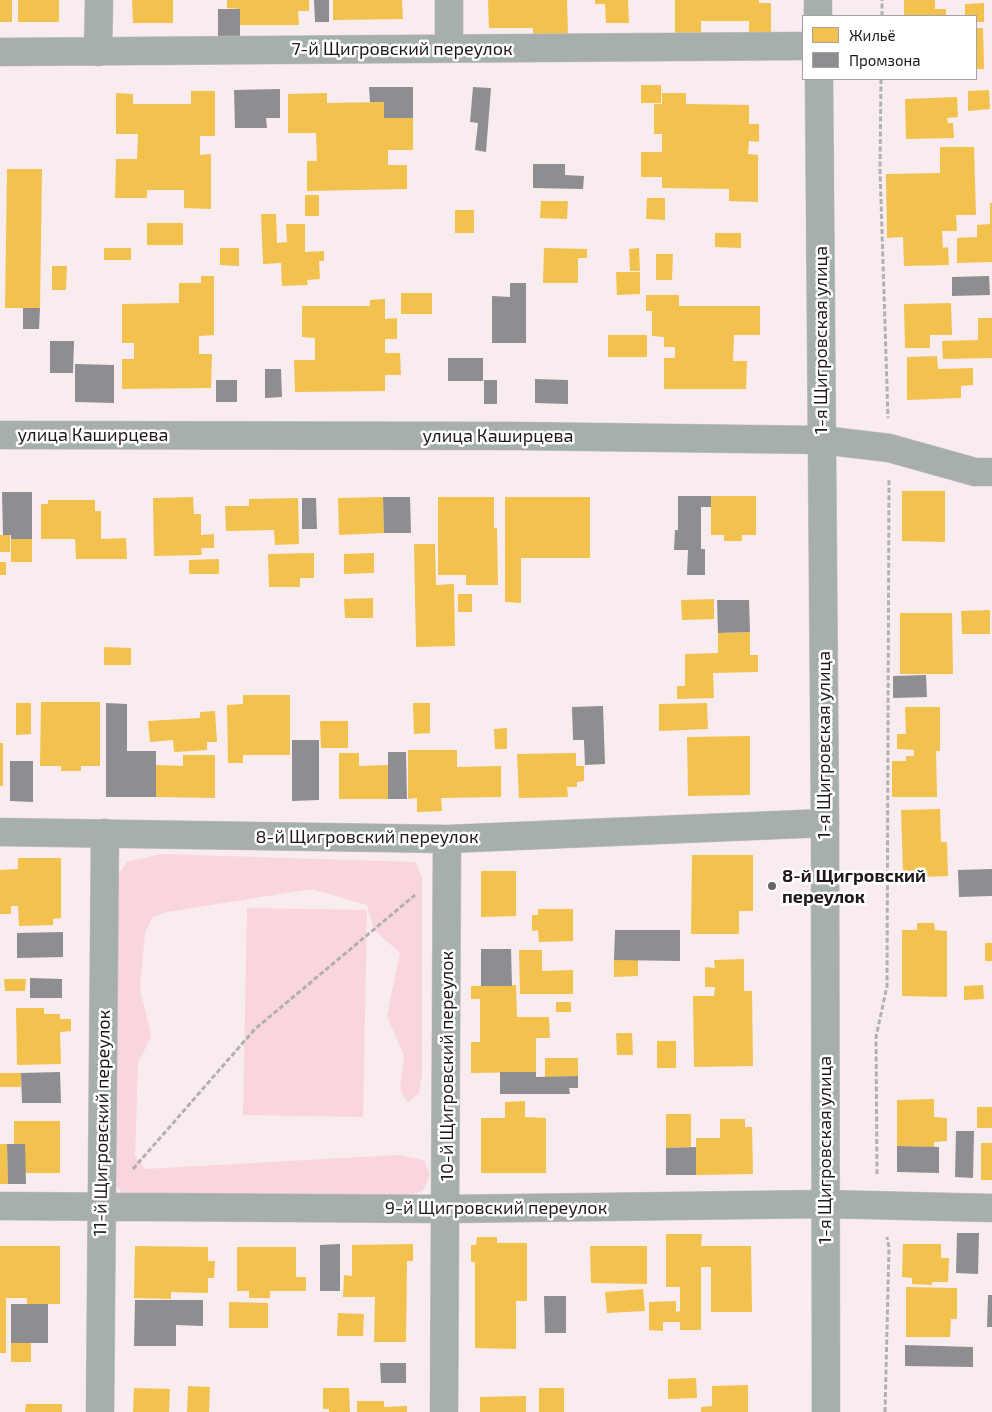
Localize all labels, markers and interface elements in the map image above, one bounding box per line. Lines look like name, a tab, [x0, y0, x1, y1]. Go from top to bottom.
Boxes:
legend	[802, 15, 977, 80]
text: Жильё	[849, 26, 896, 44]
street label: 7-й Щигровский переулок	[291, 38, 513, 60]
text: Промзона	[849, 51, 921, 69]
street label: 1-я Щигровская улица	[810, 246, 832, 434]
street label: улица Каширцева	[18, 424, 168, 446]
street label: улица Каширцева	[423, 425, 573, 447]
street label: 1-я Щигровская улица	[813, 651, 835, 839]
street label: 8-й Щигровский переулок	[255, 826, 479, 848]
place label: 8-й Щигровский переулок	[782, 865, 926, 908]
marker: 8-й Щигровский переулок	[766, 880, 778, 892]
street label: 10-й Щигровский переулок	[436, 951, 458, 1181]
street label: 11-й Щигровский переулок	[89, 1010, 115, 1236]
street label: 1-я Щигровская улица	[814, 1056, 836, 1244]
street label: 9-й Щигровский переулок	[385, 1197, 607, 1219]

